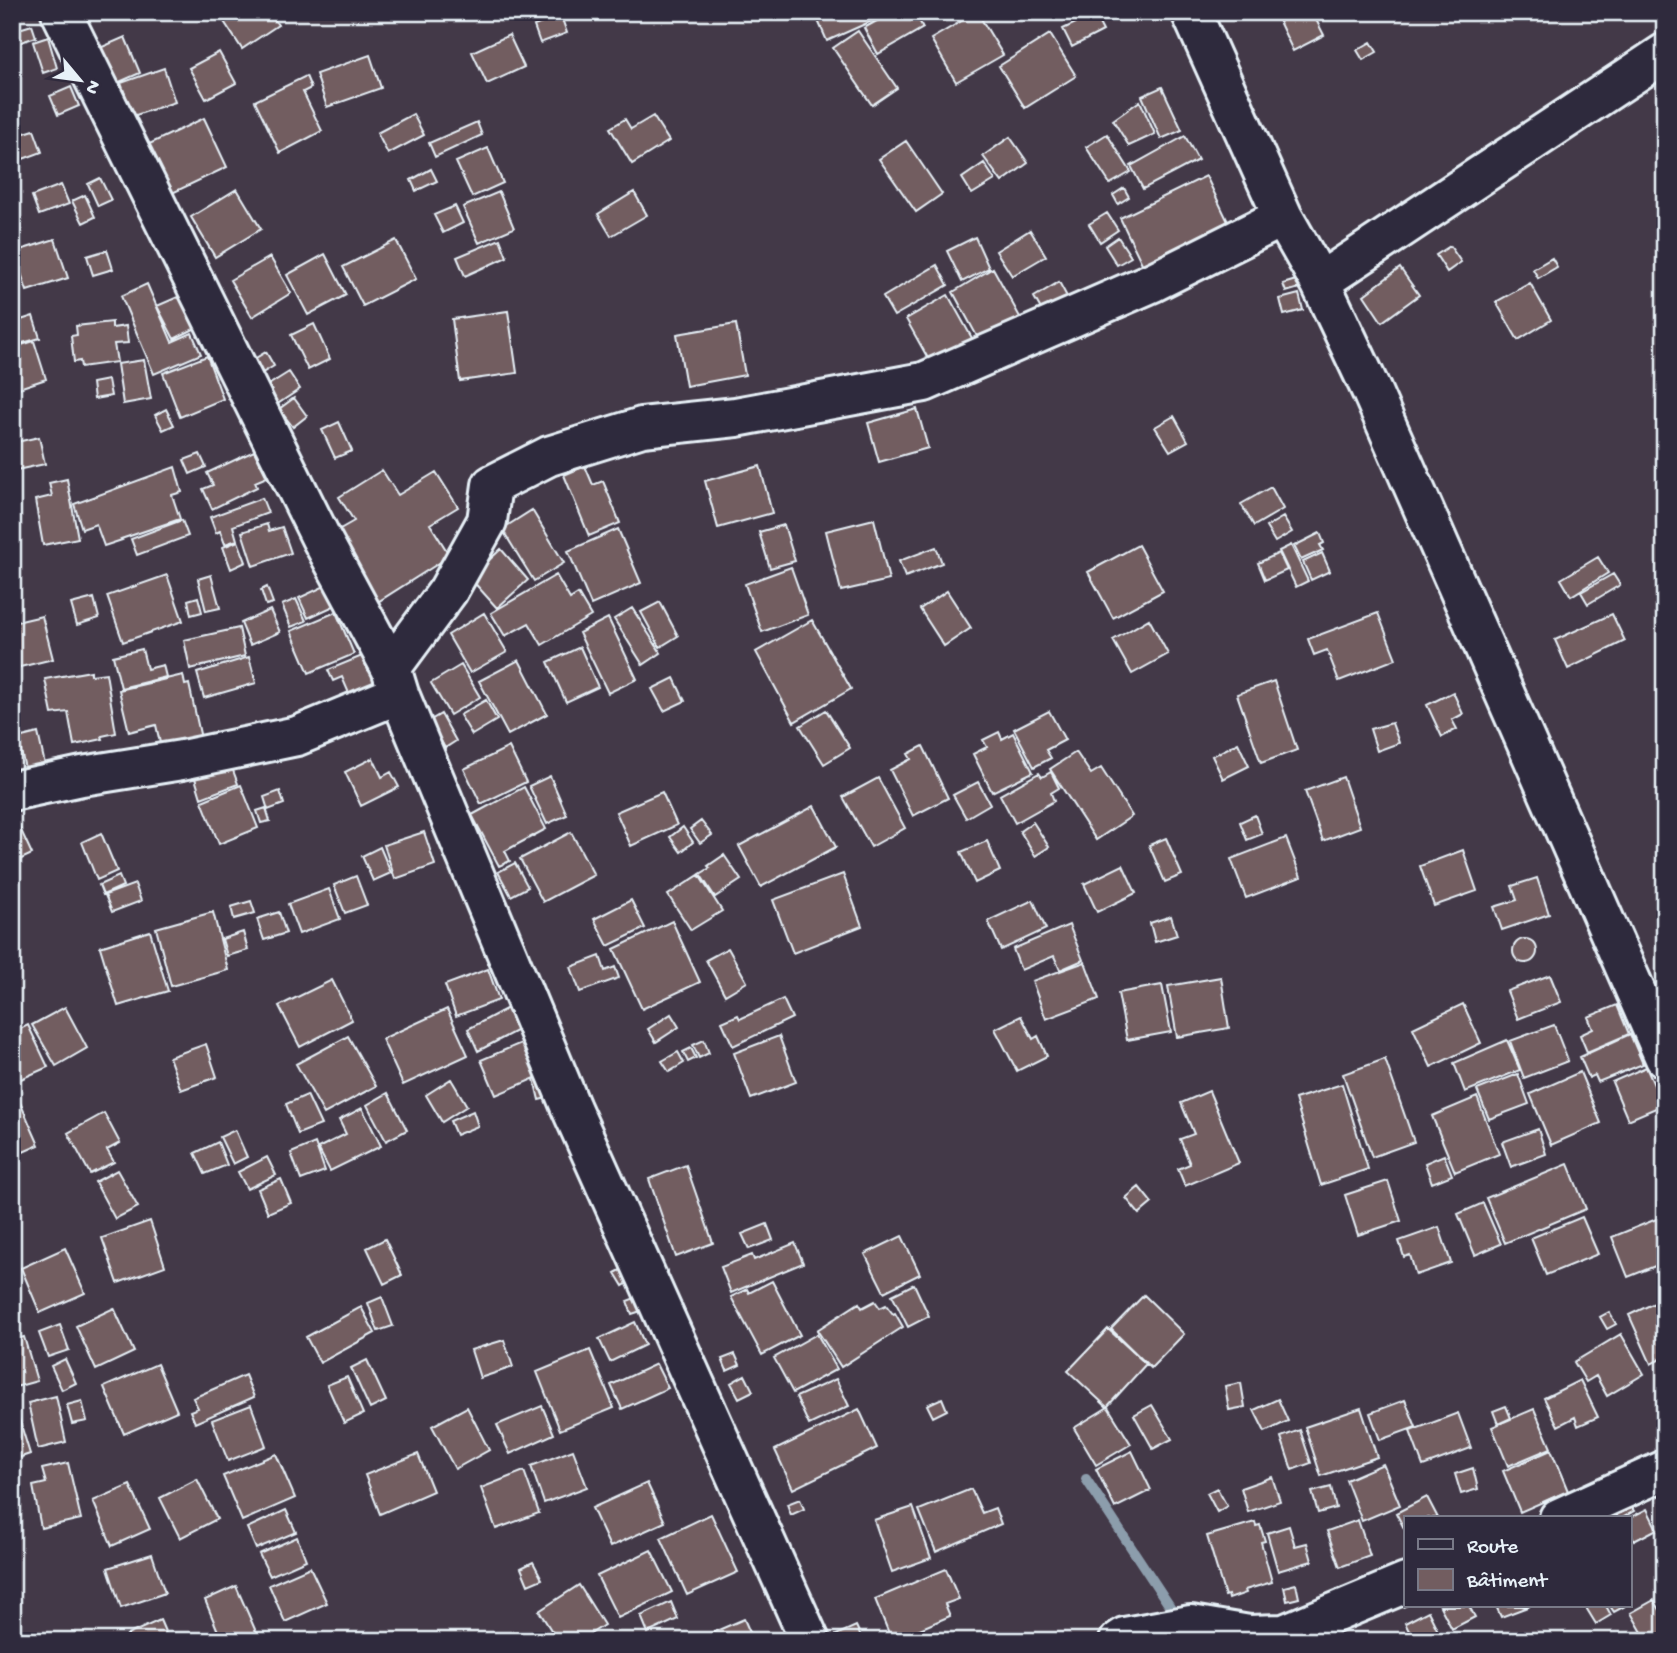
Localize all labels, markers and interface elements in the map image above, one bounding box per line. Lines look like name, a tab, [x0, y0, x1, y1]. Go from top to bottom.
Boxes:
north arrow	[46, 46, 116, 116]
text: N	[79, 76, 105, 98]
legend	[1404, 1516, 1632, 1608]
text: Route	[1467, 1536, 1519, 1561]
text: Bâtiment	[1466, 1570, 1549, 1595]

